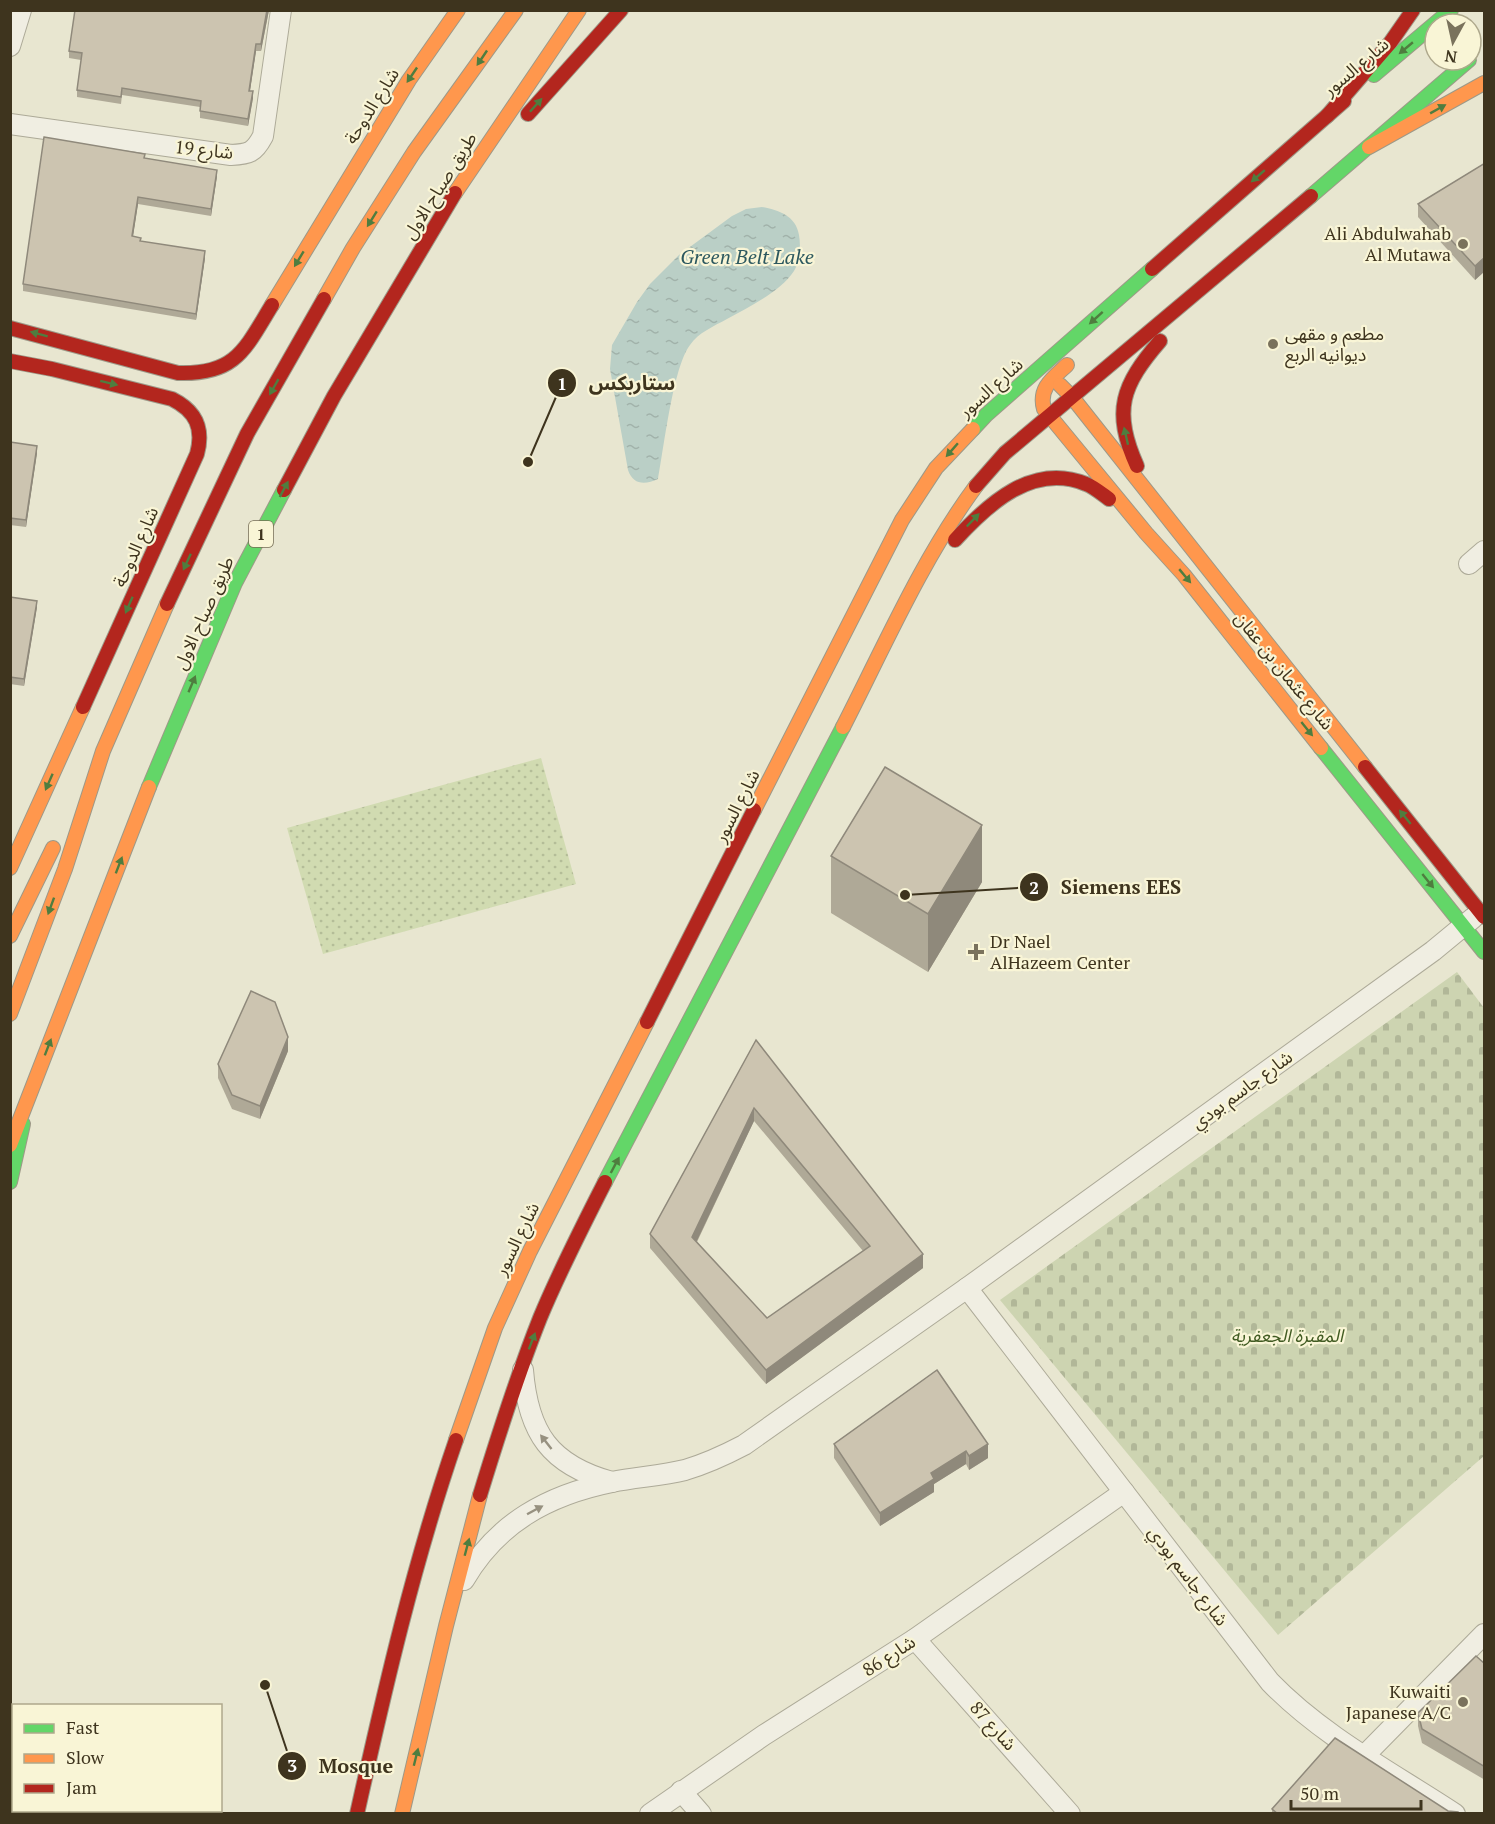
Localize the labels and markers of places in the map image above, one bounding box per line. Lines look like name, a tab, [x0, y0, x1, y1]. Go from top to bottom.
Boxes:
place label: Ali Abdulwahab Al Mutawa	[1324, 221, 1451, 266]
marker: Ali Abdulwahab Al Mutawa	[1456, 237, 1470, 251]
place label: مطعم و مقهى ديوانيه الربع	[1285, 321, 1384, 369]
marker: مطعم و مقهى ديوانيه الربع	[1266, 337, 1280, 351]
callout: ستاربكس	[547, 364, 687, 402]
callout: Siemens EES	[1019, 868, 1193, 906]
place label: Dr Nael AlHazeem Center	[990, 929, 1130, 974]
marker: Dr Nael AlHazeem Center	[967, 943, 985, 961]
place label: Kuwaiti Japanese A/C	[1346, 1679, 1451, 1724]
marker: Kuwaiti Japanese A/C	[1456, 1695, 1470, 1709]
callout: Mosque	[277, 1747, 405, 1785]

